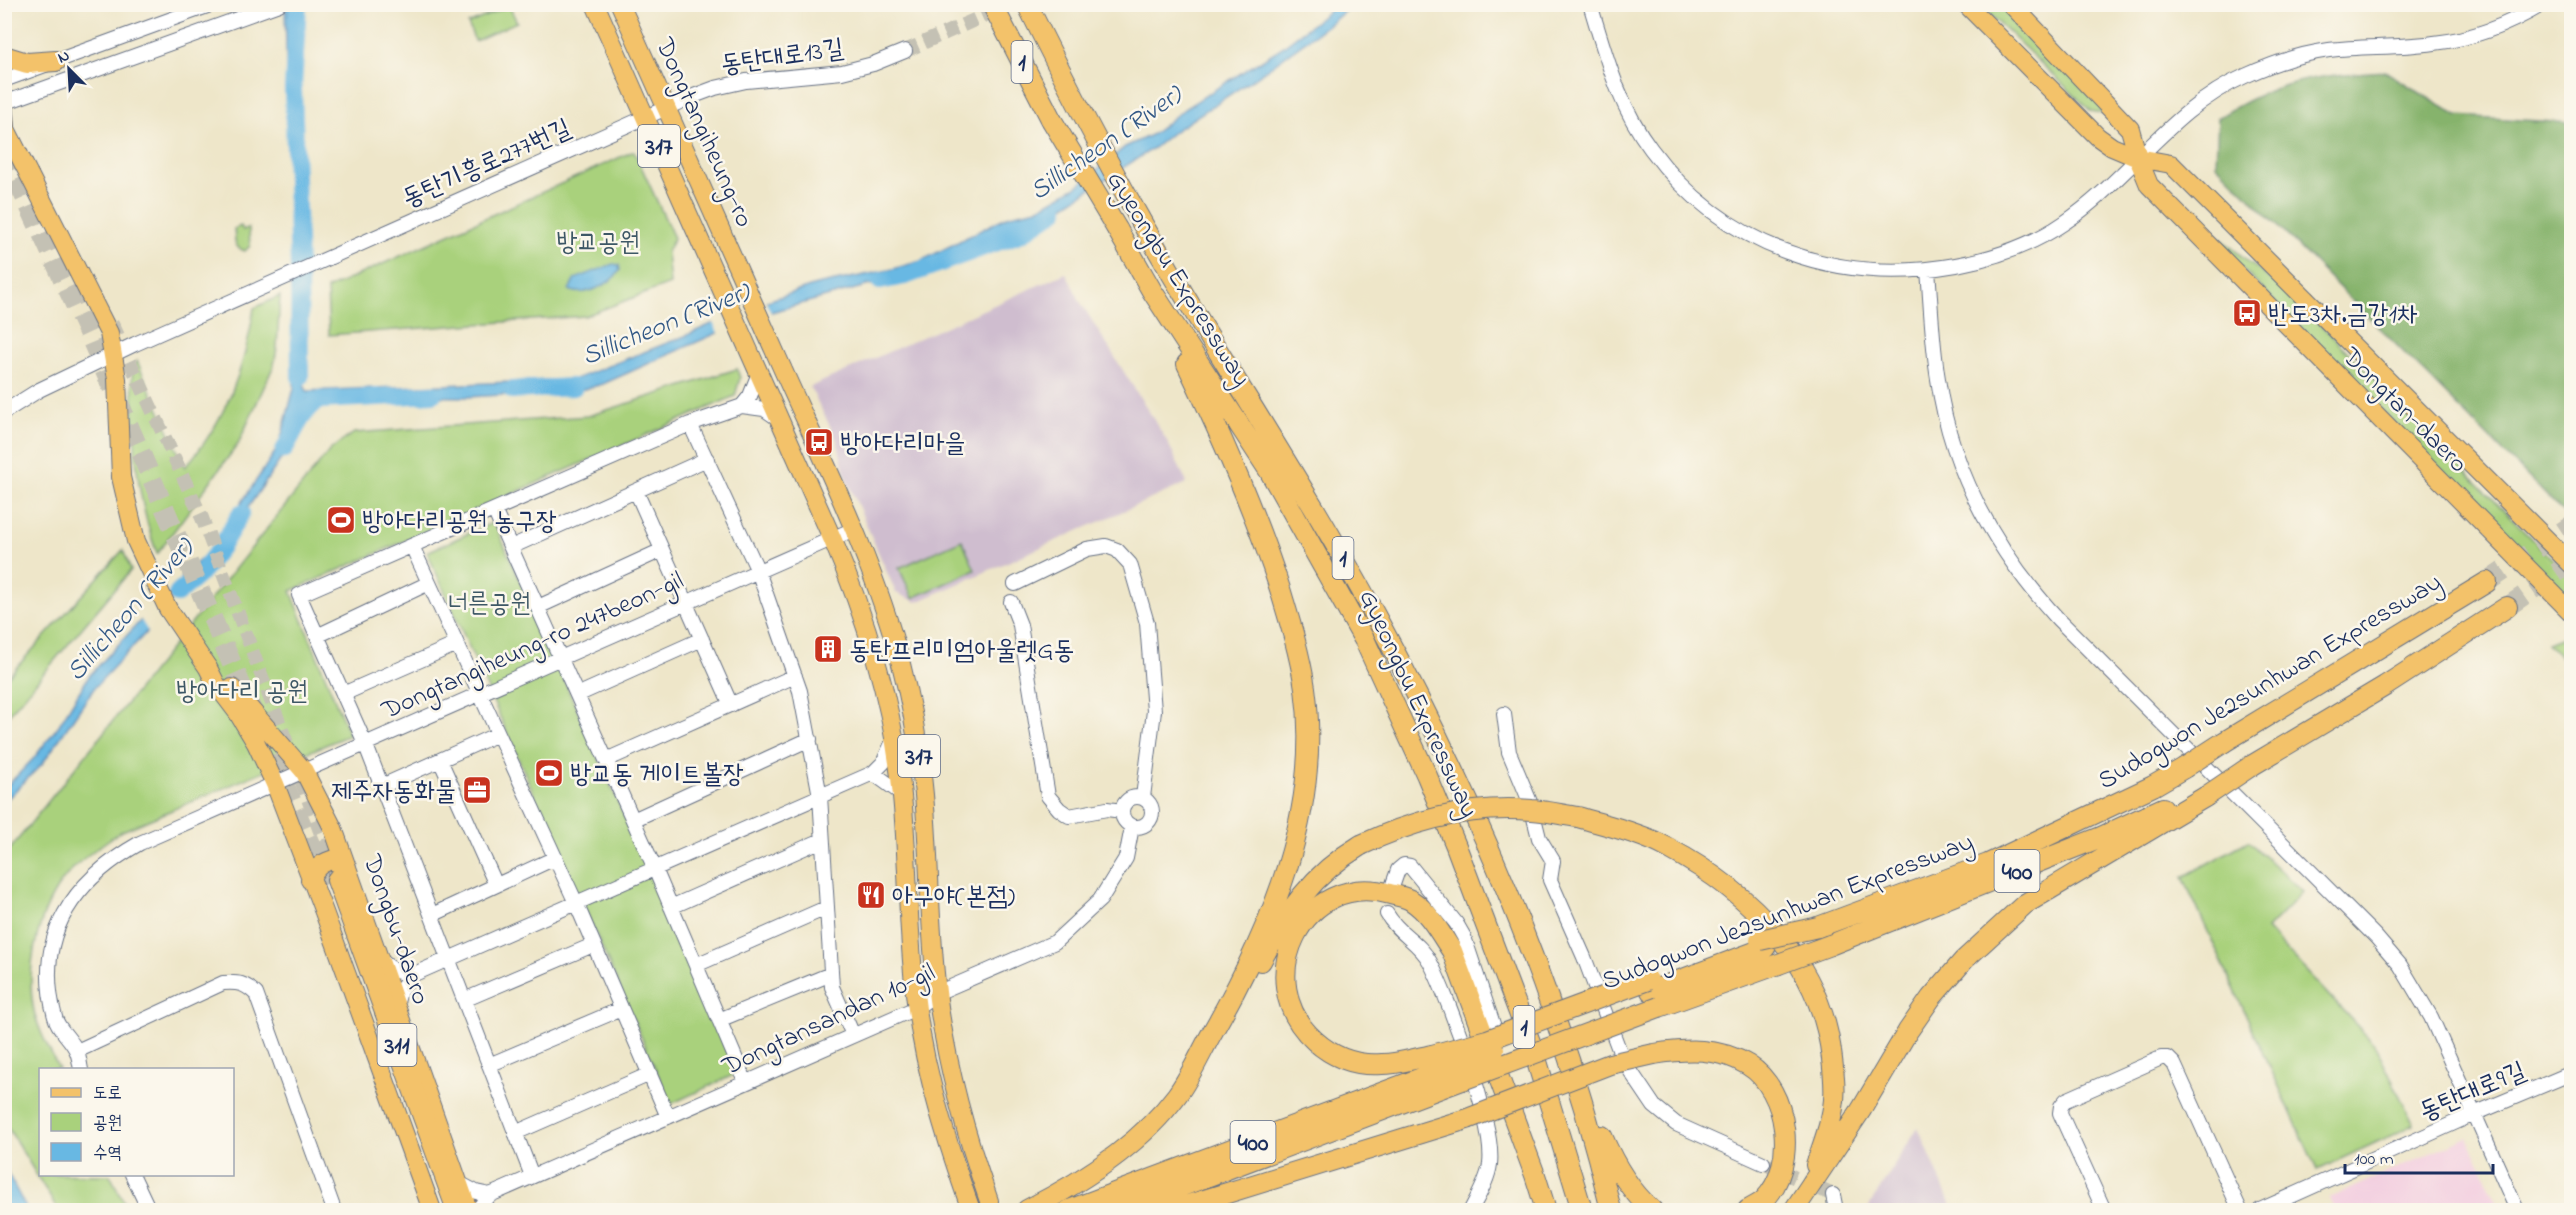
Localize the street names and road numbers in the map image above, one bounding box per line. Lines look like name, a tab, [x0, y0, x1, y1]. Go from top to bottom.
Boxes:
street label: 동탄대로13길	[719, 31, 846, 85]
street label: Dongtangiheung-ro	[644, 32, 762, 234]
road number: 1	[1012, 41, 1032, 83]
street label: 동탄기흥로277번길	[397, 111, 578, 219]
road number: 317	[638, 125, 680, 167]
street label: Gyeongbu Expressway	[1096, 164, 1259, 395]
street label: Dongtan-daero	[2332, 339, 2475, 483]
road number: 1	[1332, 537, 1354, 579]
street label: Dongtangiheung-ro 247beon-gil	[375, 563, 690, 731]
street label: Sudogwon Je2sunhwan Expressway	[2091, 565, 2450, 801]
street label: Gyeongbu Expressway	[1348, 584, 1487, 825]
road number: 317	[898, 735, 940, 777]
street label: Sudogwon Je2sunhwan Expressway	[1597, 824, 1979, 1001]
street label: Dongbu-daero	[351, 849, 439, 1010]
road number: 400	[1994, 850, 2040, 892]
street label: Dongtansandan 10-gil	[716, 955, 942, 1087]
road number: 1	[1514, 1006, 1534, 1048]
road number: 311	[378, 1024, 416, 1066]
street label: 동탄대로9길	[2414, 1053, 2532, 1132]
road number: 400	[1230, 1121, 1276, 1163]

